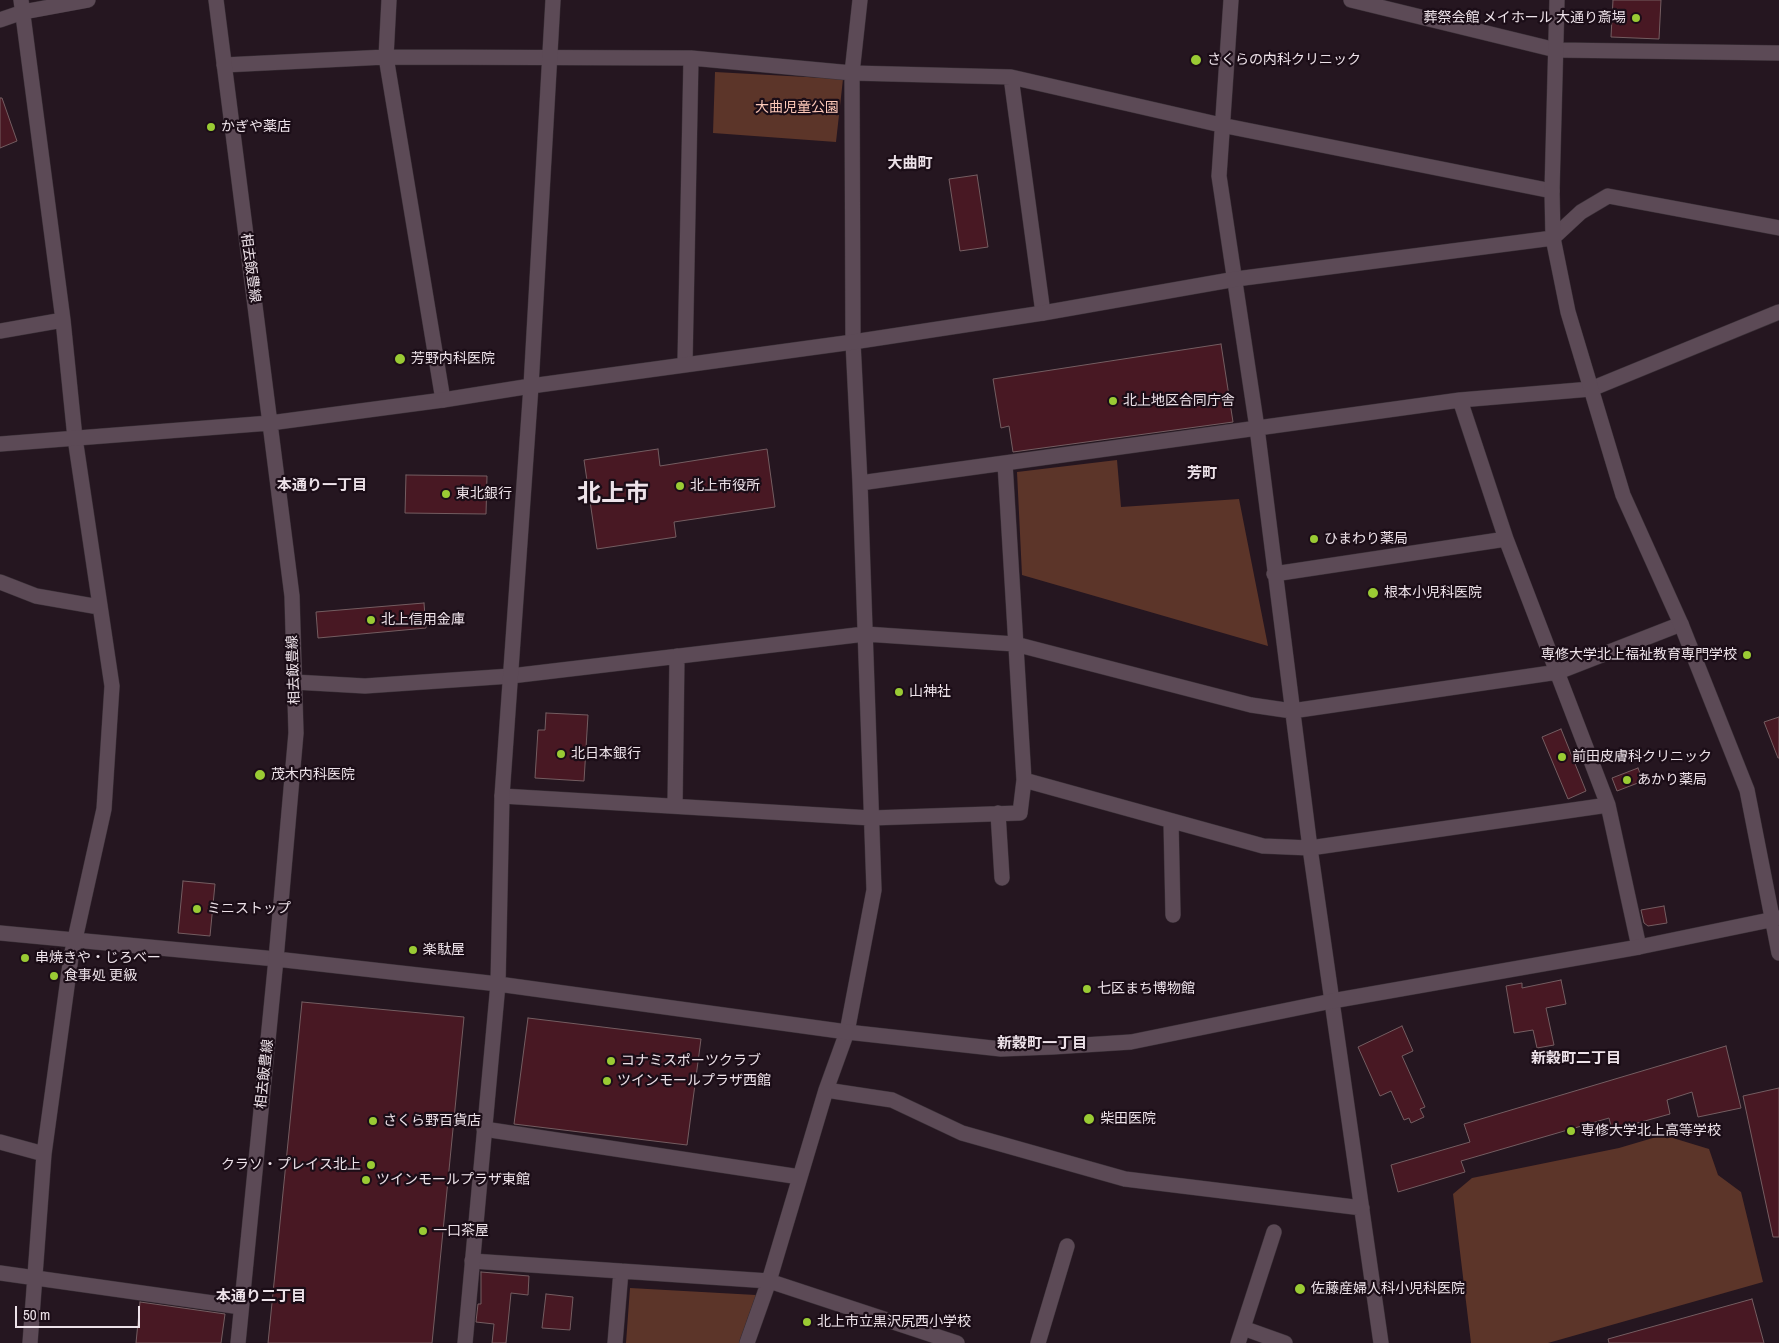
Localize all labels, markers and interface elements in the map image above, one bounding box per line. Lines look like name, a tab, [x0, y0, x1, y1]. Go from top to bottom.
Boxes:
place label: 葬祭会館 メイホール 大通り斎場	[1424, 10, 1626, 26]
marker: 葬祭会館 メイホール 大通り斎場	[1630, 12, 1642, 24]
place label: さくらの内科クリニック	[1207, 52, 1361, 68]
marker: さくらの内科クリニック	[1189, 53, 1203, 67]
park label: 大曲児童公園	[755, 100, 839, 116]
place label: かぎや薬店	[221, 119, 291, 135]
marker: かぎや薬店	[205, 121, 217, 133]
district label: 大曲町	[888, 155, 932, 173]
street label: 相去飯豊線	[237, 232, 263, 304]
place label: 芳野内科医院	[411, 351, 495, 367]
marker: 芳野内科医院	[393, 352, 407, 366]
place label: 北上地区合同庁舎	[1123, 393, 1235, 409]
marker: 北上地区合同庁舎	[1107, 395, 1119, 407]
district label: 芳町	[1187, 465, 1217, 483]
district label: 本通り一丁目	[277, 477, 367, 495]
place label: 北上市役所	[690, 478, 760, 494]
marker: 北上市役所	[674, 480, 686, 492]
district label: 北上市	[577, 481, 649, 509]
place label: 東北銀行	[456, 486, 512, 502]
marker: 東北銀行	[440, 488, 452, 500]
place label: ひまわり薬局	[1324, 531, 1408, 547]
marker: ひまわり薬局	[1308, 533, 1320, 545]
place label: 根本小児科医院	[1384, 585, 1482, 601]
marker: 根本小児科医院	[1366, 586, 1380, 600]
place label: 北上信用金庫	[381, 612, 465, 628]
marker: 北上信用金庫	[365, 614, 377, 626]
street label: 相去飯豊線	[284, 635, 304, 705]
place label: 専修大学北上福祉教育専門学校	[1541, 647, 1737, 663]
marker: 専修大学北上福祉教育専門学校	[1741, 649, 1753, 661]
place label: 山神社	[909, 684, 951, 700]
marker: 山神社	[893, 686, 905, 698]
place label: 北日本銀行	[571, 746, 641, 762]
marker: 北日本銀行	[555, 748, 567, 760]
place label: 前田皮膚科クリニック	[1572, 749, 1712, 765]
marker: 前田皮膚科クリニック	[1556, 751, 1568, 763]
place label: 茂木内科医院	[271, 767, 355, 783]
marker: 茂木内科医院	[253, 768, 267, 782]
place label: あかり薬局	[1637, 772, 1707, 788]
marker: あかり薬局	[1621, 774, 1633, 786]
place label: ミニストップ	[207, 901, 291, 917]
marker: ミニストップ	[191, 903, 203, 915]
place label: 楽駄屋	[423, 942, 465, 958]
marker: 楽駄屋	[407, 944, 419, 956]
place label: 串焼きや・じろべー	[35, 950, 161, 966]
marker: 串焼きや・じろべー	[19, 952, 31, 964]
place label: 食事処 更級	[64, 968, 137, 984]
marker: 食事処 更級	[48, 970, 60, 982]
place label: 七区まち博物館	[1097, 981, 1195, 997]
marker: 七区まち博物館	[1081, 983, 1093, 995]
district label: 新穀町一丁目	[997, 1035, 1087, 1053]
street label: 相去飯豊線	[253, 1038, 277, 1110]
district label: 新穀町二丁目	[1531, 1050, 1621, 1068]
place label: コナミスポーツクラブ	[621, 1053, 761, 1069]
marker: コナミスポーツクラブ	[605, 1055, 617, 1067]
place label: ツインモールプラザ西館	[617, 1073, 771, 1089]
marker: ツインモールプラザ西館	[601, 1075, 613, 1087]
place label: 柴田医院	[1100, 1111, 1156, 1127]
marker: 柴田医院	[1082, 1112, 1096, 1126]
place label: さくら野百貨店	[383, 1113, 481, 1129]
marker: さくら野百貨店	[367, 1115, 379, 1127]
place label: 専修大学北上高等学校	[1581, 1123, 1721, 1139]
marker: 専修大学北上高等学校	[1565, 1125, 1577, 1137]
place label: クラソ・プレイス北上	[221, 1157, 361, 1173]
marker: クラソ・プレイス北上	[365, 1159, 377, 1171]
place label: ツインモールプラザ東館	[376, 1172, 530, 1188]
marker: ツインモールプラザ東館	[360, 1174, 372, 1186]
place label: 一口茶屋	[433, 1223, 489, 1239]
marker: 一口茶屋	[417, 1225, 429, 1237]
place label: 佐藤産婦人科小児科医院	[1311, 1281, 1465, 1297]
marker: 佐藤産婦人科小児科医院	[1293, 1282, 1307, 1296]
district label: 本通り二丁目	[216, 1288, 306, 1306]
scale bar	[18, 1296, 142, 1328]
text: 50 m	[23, 1304, 50, 1325]
place label: 北上市立黒沢尻西小学校	[817, 1314, 971, 1330]
marker: 北上市立黒沢尻西小学校	[801, 1316, 813, 1328]

